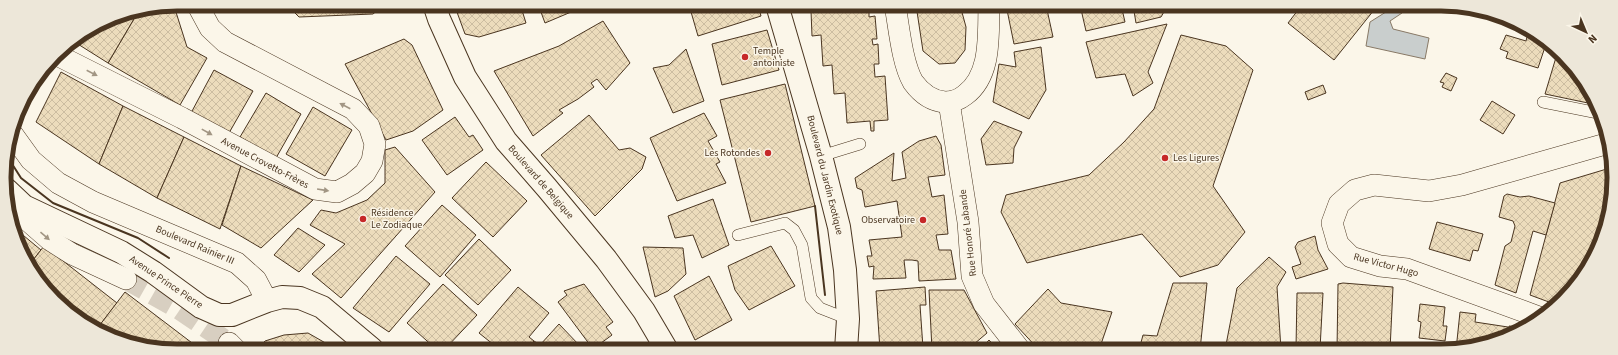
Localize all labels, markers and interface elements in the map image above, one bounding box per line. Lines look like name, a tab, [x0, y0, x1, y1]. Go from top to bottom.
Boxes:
north arrow	[1566, 12, 1606, 52]
text: N	[1585, 31, 1600, 47]
place label: Temple antoiniste	[753, 44, 795, 70]
marker: Temple antoiniste	[740, 52, 750, 62]
one-way arrow	[86, 70, 97, 76]
one-way arrow	[340, 102, 351, 109]
street label: Boulevard du Jardin Exotique	[803, 114, 847, 236]
one-way arrow	[201, 129, 213, 135]
street label: Avenue Crovetto-Frères	[219, 134, 311, 192]
street label: Boulevard de Belgique	[505, 142, 577, 222]
place label: Les Rotondes	[704, 146, 760, 160]
marker: Les Rotondes	[763, 148, 773, 158]
place label: Les Ligures	[1173, 151, 1219, 165]
marker: Les Ligures	[1160, 153, 1170, 163]
one-way arrow	[317, 188, 329, 194]
street label: Rue Honoré Labande	[956, 189, 980, 277]
place label: Résidence Le Zodiaque	[371, 206, 422, 232]
place label: Observatoire	[861, 213, 915, 227]
marker: Résidence Le Zodiaque	[358, 214, 368, 224]
marker: Observatoire	[918, 215, 928, 225]
street label: Boulevard Rainier III	[154, 222, 236, 268]
one-way arrow	[41, 231, 50, 240]
street label: Rue Victor Hugo	[1352, 250, 1420, 280]
street label: Avenue Prince Pierre	[126, 252, 206, 312]

